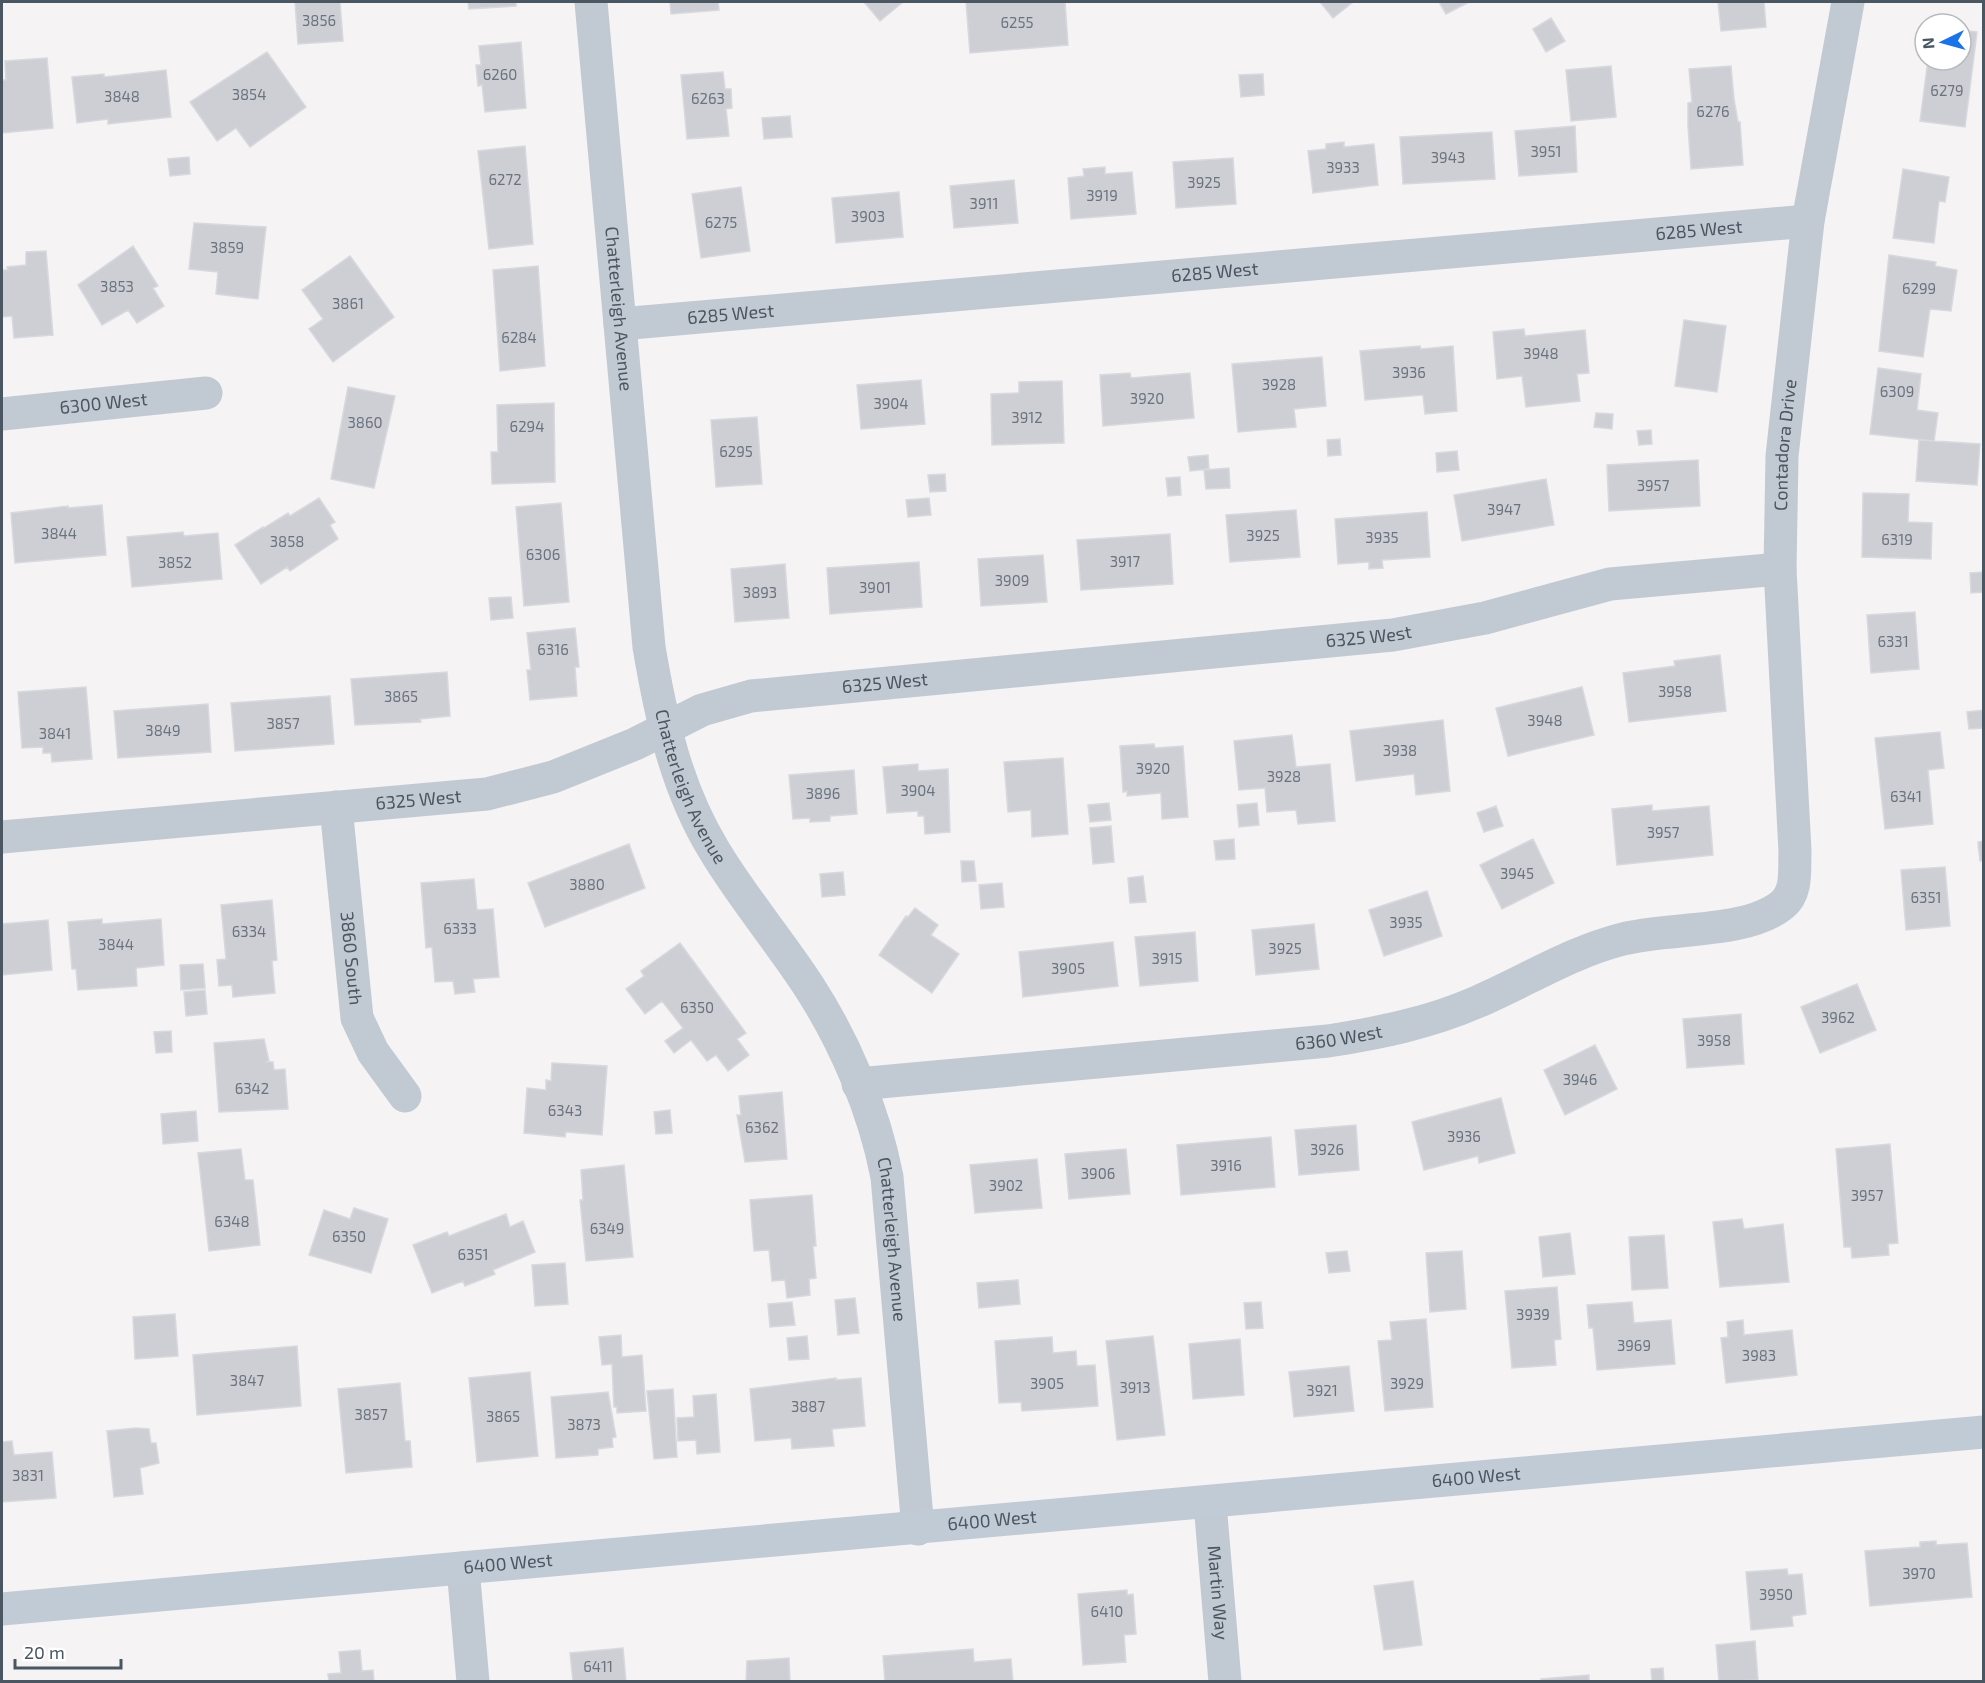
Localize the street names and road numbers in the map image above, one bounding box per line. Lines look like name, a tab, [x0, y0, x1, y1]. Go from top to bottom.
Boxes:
street label: 6285 West	[1654, 215, 1743, 244]
street label: Chatterleigh Avenue	[601, 225, 638, 392]
street label: 6285 West	[1170, 257, 1259, 286]
street label: 6285 West	[686, 299, 775, 328]
street label: Contadora Drive	[1769, 378, 1800, 511]
street label: 6300 West	[58, 387, 149, 418]
street label: 6325 West	[1325, 620, 1413, 651]
street label: 6325 West	[841, 667, 929, 697]
street label: Chatterleigh Avenue	[651, 707, 732, 868]
street label: 6325 West	[374, 784, 462, 814]
street label: 3860 South	[336, 910, 368, 1006]
street label: 6360 West	[1294, 1020, 1384, 1054]
street label: Chatterleigh Avenue	[873, 1155, 912, 1322]
street label: 6400 West	[1431, 1461, 1522, 1491]
street label: 6400 West	[947, 1505, 1038, 1535]
street label: Martin Way	[1204, 1544, 1233, 1641]
street label: 6400 West	[462, 1548, 553, 1578]

